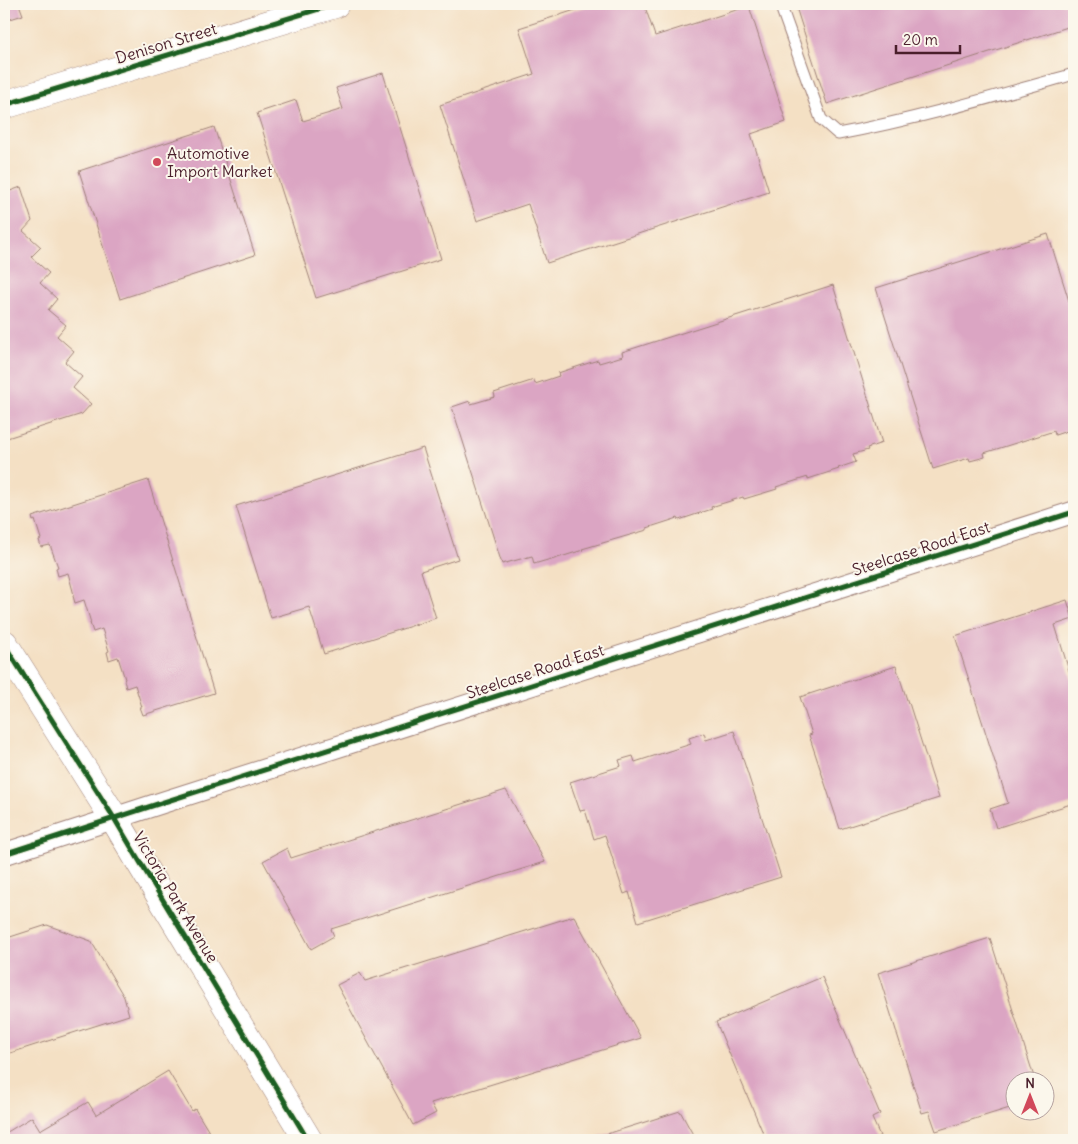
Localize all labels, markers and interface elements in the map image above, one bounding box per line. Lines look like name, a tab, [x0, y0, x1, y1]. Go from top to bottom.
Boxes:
street label: Denison Street	[113, 18, 220, 68]
scale bar	[896, 22, 959, 54]
text: 20 m	[903, 30, 938, 49]
place label: Automotive Import Market	[167, 143, 273, 181]
marker: Automotive Import Market	[151, 156, 163, 168]
street label: Steelcase Road East	[850, 516, 993, 580]
street label: Steelcase Road East	[464, 639, 607, 703]
street label: Victoria Park Avenue	[129, 828, 223, 966]
north arrow	[1006, 1072, 1056, 1122]
text: N	[1025, 1074, 1035, 1092]

